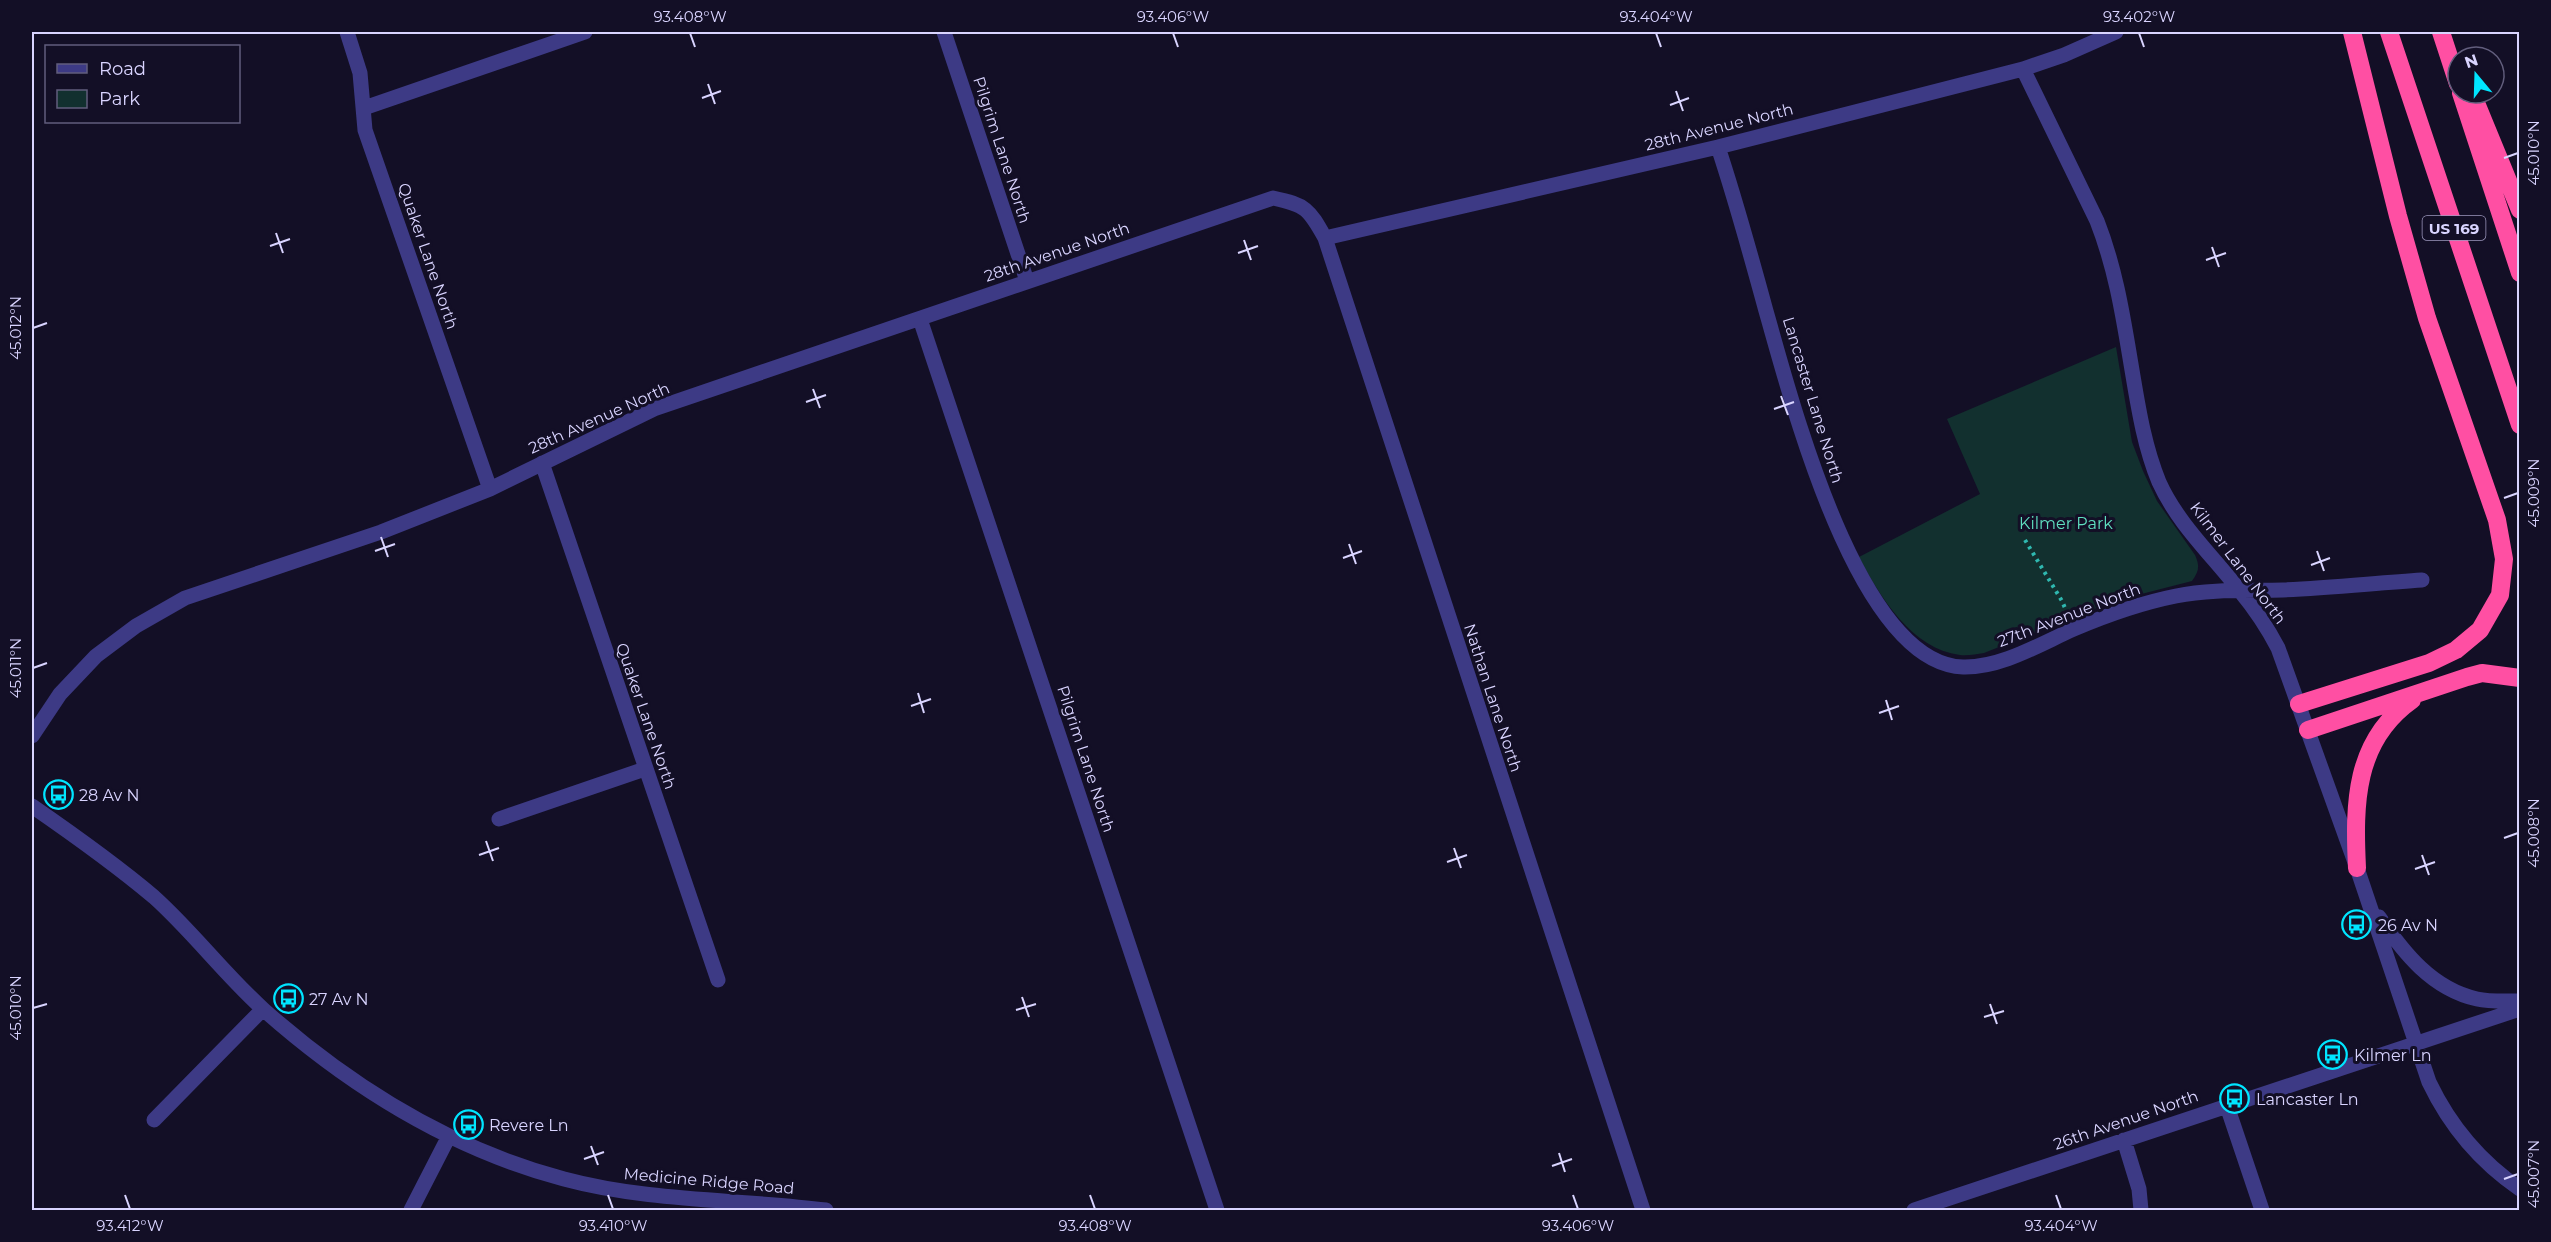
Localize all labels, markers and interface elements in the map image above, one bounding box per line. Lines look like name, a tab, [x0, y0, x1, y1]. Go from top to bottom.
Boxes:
text: 93.408°W	[653, 7, 727, 26]
text: 93.406°W	[1137, 7, 1210, 26]
text: 93.404°W	[1619, 7, 1693, 26]
text: 93.402°W	[2103, 7, 2175, 26]
legend	[45, 45, 240, 123]
north arrow	[2446, 45, 2506, 105]
text: N	[2462, 50, 2480, 72]
text: Road	[99, 58, 146, 80]
street label: Pilgrim Lane North	[969, 74, 1035, 226]
text: Park	[99, 88, 140, 110]
street label: 28th Avenue North	[1643, 99, 1795, 155]
text: 45.010°N	[2524, 120, 2543, 186]
street label: Quaker Lane North	[394, 180, 462, 332]
road number: US 169	[2422, 216, 2486, 240]
street label: 28th Avenue North	[982, 218, 1132, 286]
text: 45.012°N	[6, 296, 25, 360]
street label: Lancaster Lane North	[1779, 315, 1847, 485]
street label: 28th Avenue North	[526, 378, 672, 458]
text: 45.009°N	[2524, 459, 2543, 527]
street label: Kilmer Lane North	[2186, 498, 2290, 628]
park label: Kilmer Park	[2019, 514, 2113, 533]
street label: 27th Avenue North	[1995, 579, 2143, 651]
street label: Nathan Lane North	[1460, 621, 1526, 775]
text: 45.011°N	[6, 638, 25, 698]
street label: Quaker Lane North	[612, 640, 680, 792]
street label: Pilgrim Lane North	[1053, 683, 1119, 835]
bus stop icon: 28 Av N	[42, 779, 74, 811]
place label: 28 Av N	[79, 786, 139, 805]
text: 45.008°N	[2524, 798, 2543, 868]
bus stop icon: 26 Av N	[2341, 909, 2373, 941]
place label: 26 Av N	[2378, 916, 2438, 935]
text: 45.010°N	[6, 975, 25, 1041]
bus stop icon: 27 Av N	[272, 983, 304, 1015]
place label: 27 Av N	[309, 990, 369, 1009]
bus stop icon: Kilmer Ln	[2317, 1039, 2349, 1071]
place label: Kilmer Ln	[2354, 1046, 2431, 1065]
bus stop icon: Lancaster Ln	[2219, 1083, 2251, 1115]
street label: 26th Avenue North	[2051, 1086, 2201, 1154]
place label: Lancaster Ln	[2256, 1090, 2359, 1109]
bus stop icon: Revere Ln	[452, 1109, 484, 1141]
place label: Revere Ln	[489, 1116, 568, 1135]
text: 45.007°N	[2524, 1140, 2543, 1208]
street label: Medicine Ridge Road	[623, 1164, 795, 1198]
text: 93.412°W	[96, 1216, 164, 1235]
text: 93.410°W	[579, 1216, 648, 1235]
text: 93.408°W	[1058, 1216, 1132, 1235]
text: 93.406°W	[1542, 1216, 1615, 1235]
text: 93.404°W	[2024, 1216, 2098, 1235]

